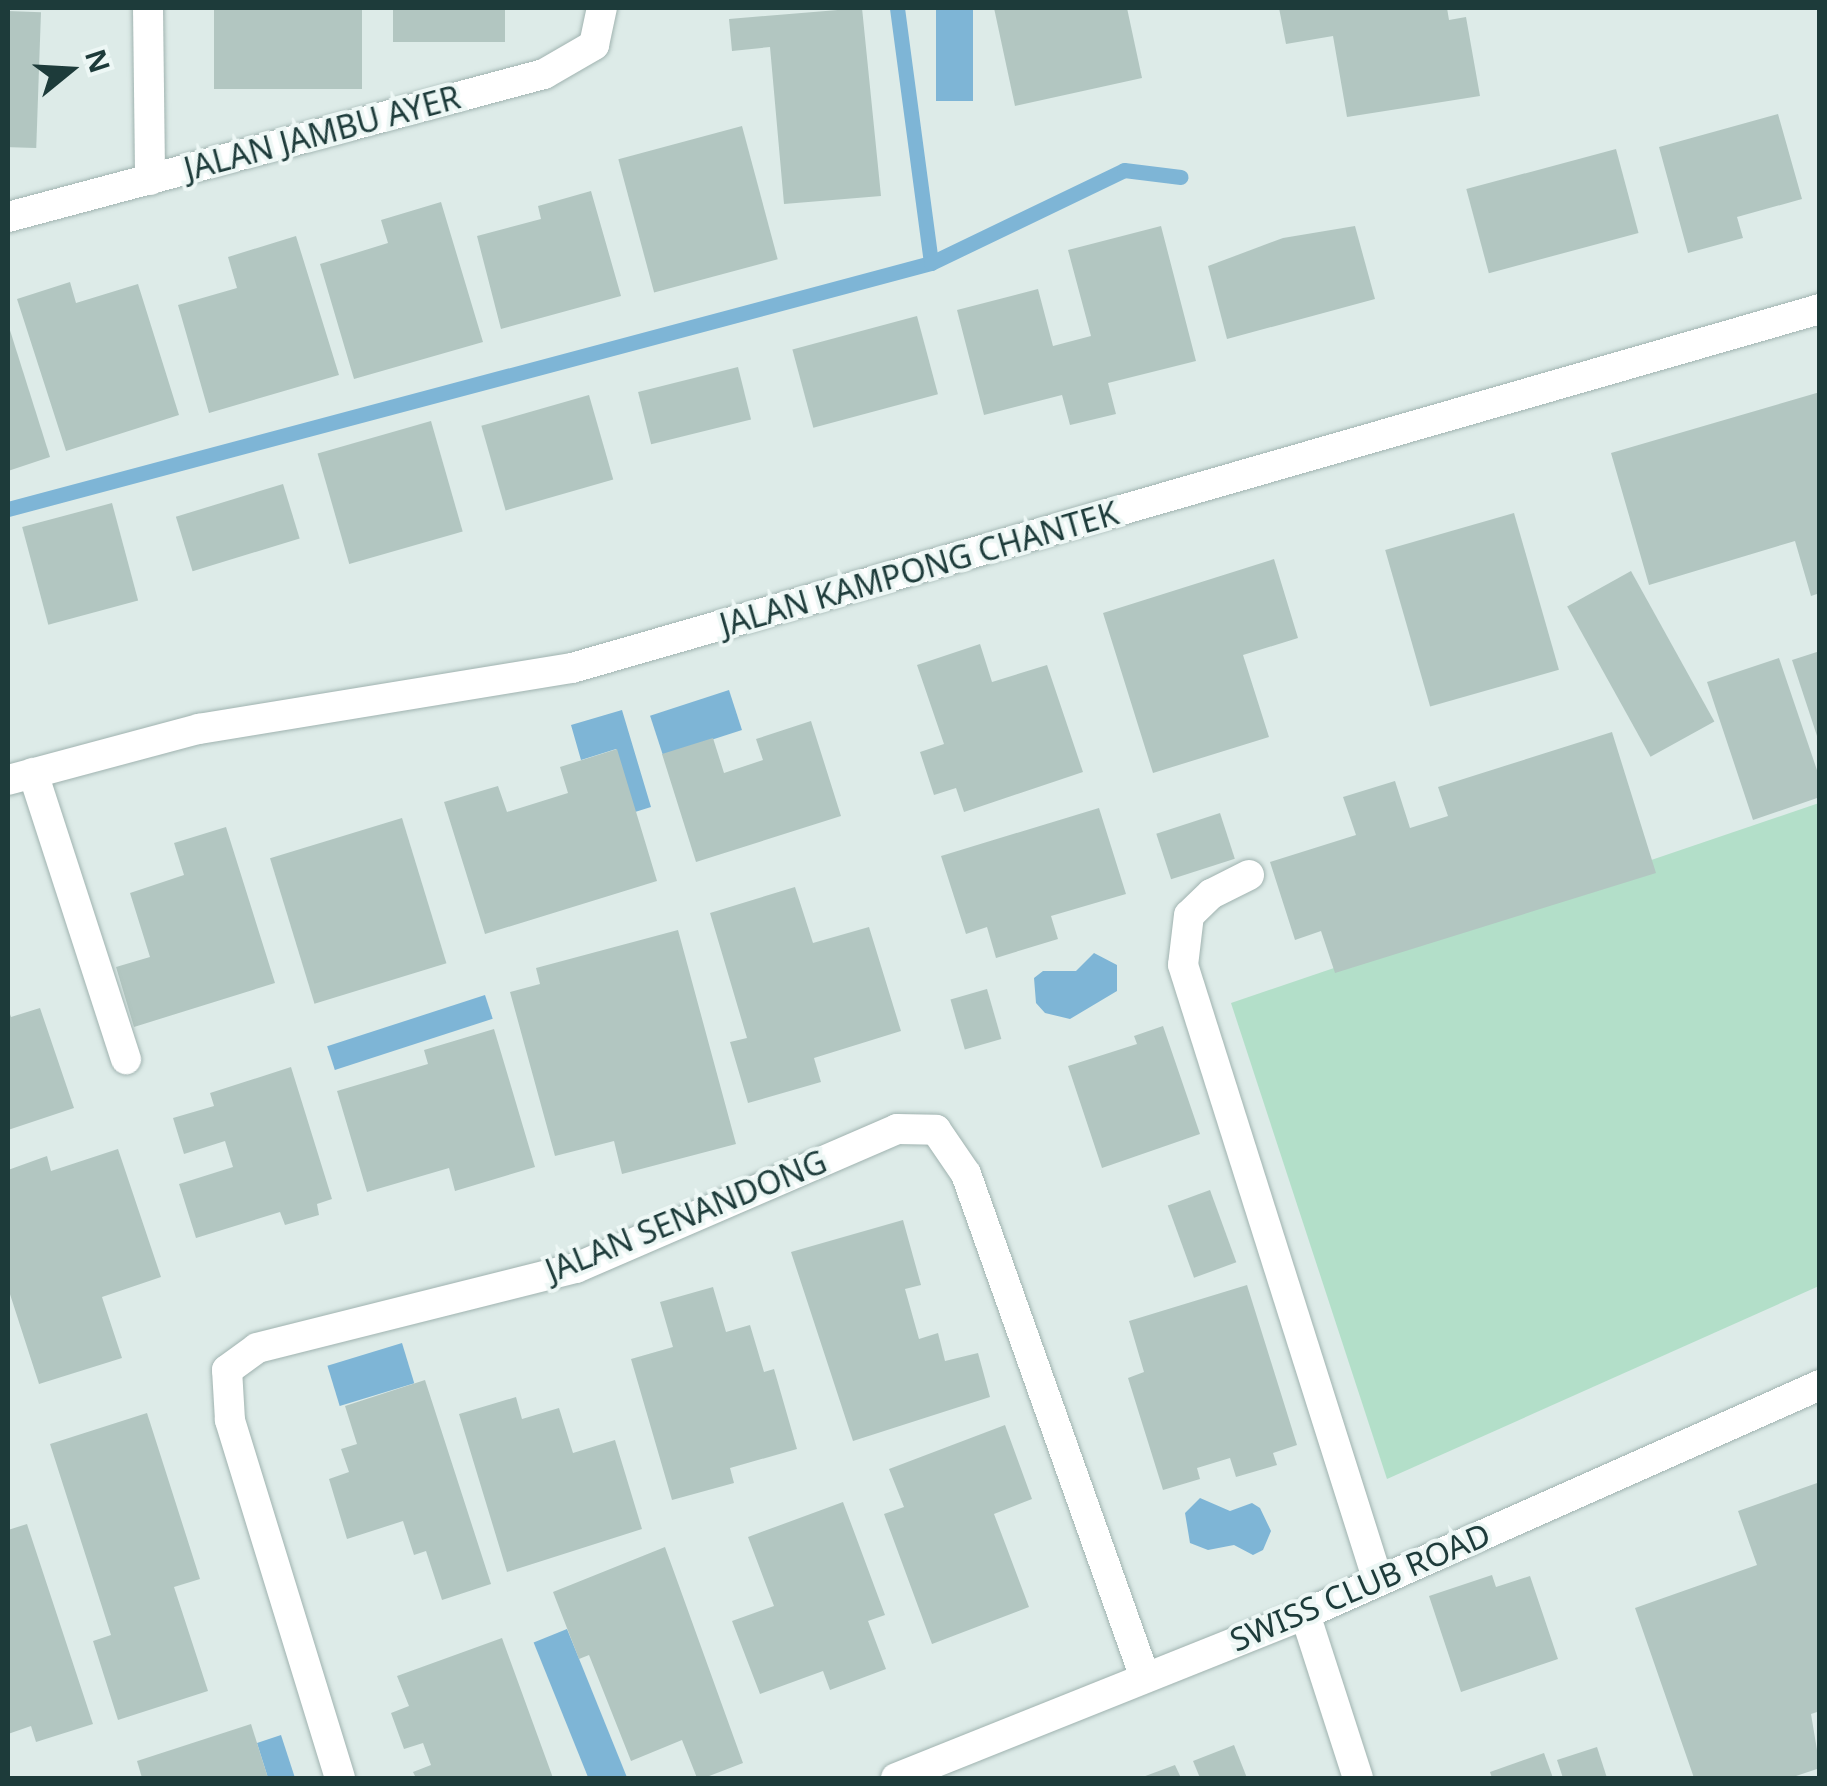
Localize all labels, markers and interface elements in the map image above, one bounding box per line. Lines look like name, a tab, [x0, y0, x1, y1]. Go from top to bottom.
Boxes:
north arrow	[20, 20, 120, 120]
text: N	[77, 44, 120, 77]
street label: JALAN JAMBU AYER	[180, 78, 464, 188]
street label: JALAN KAMPONG CHANTEK	[715, 494, 1123, 644]
street label: JALAN SENANDONG	[540, 1142, 832, 1290]
street label: SWISS CLUB ROAD	[1224, 1515, 1496, 1659]

